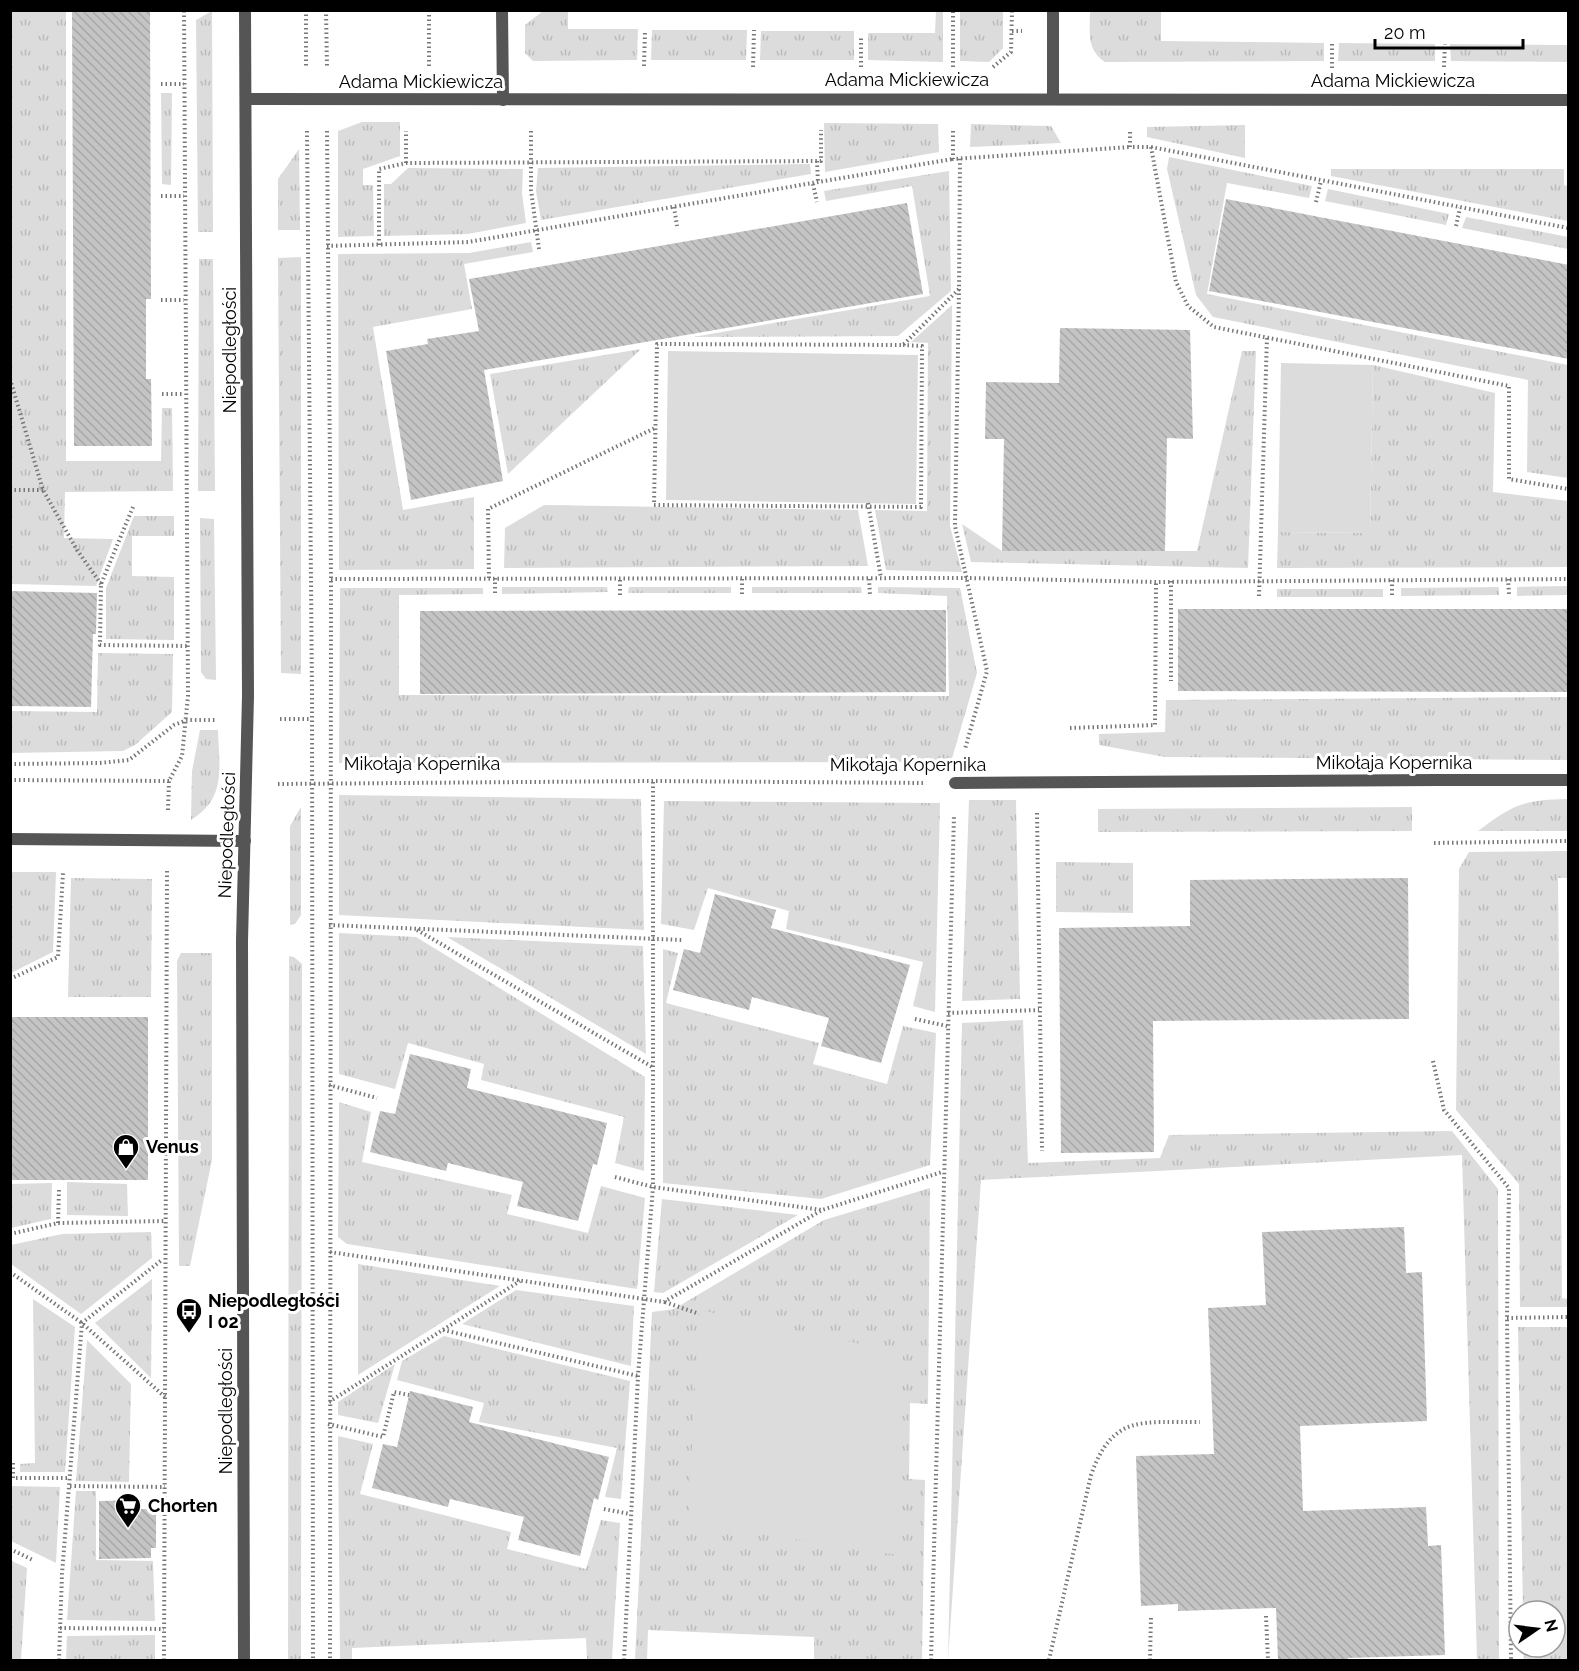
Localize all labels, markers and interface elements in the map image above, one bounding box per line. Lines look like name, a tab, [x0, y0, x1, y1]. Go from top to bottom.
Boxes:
scale bar	[1375, 12, 1524, 50]
text: 20 m	[1384, 22, 1426, 43]
street label: Adama Mickiewicza	[825, 69, 989, 90]
street label: Adama Mickiewicza	[1311, 70, 1475, 91]
street label: Adama Mickiewicza	[339, 71, 503, 92]
street label: Niepodległości	[219, 287, 240, 413]
street label: Mikołaja Kopernika	[1316, 752, 1472, 773]
street label: Mikołaja Kopernika	[344, 753, 500, 774]
street label: Mikołaja Kopernika	[830, 754, 986, 775]
street label: Niepodległości	[214, 771, 239, 899]
shop icon: Venus	[111, 1132, 141, 1170]
place label: Venus	[146, 1136, 199, 1157]
place label: Niepodległości I 02	[208, 1290, 340, 1332]
bus stop icon: Niepodległości I 02	[174, 1296, 204, 1334]
street label: Niepodległości	[215, 1348, 236, 1474]
supermarket icon: Chorten	[113, 1491, 143, 1529]
place label: Chorten	[148, 1495, 218, 1516]
north arrow	[1507, 1599, 1567, 1659]
text: N	[1540, 1617, 1562, 1634]

